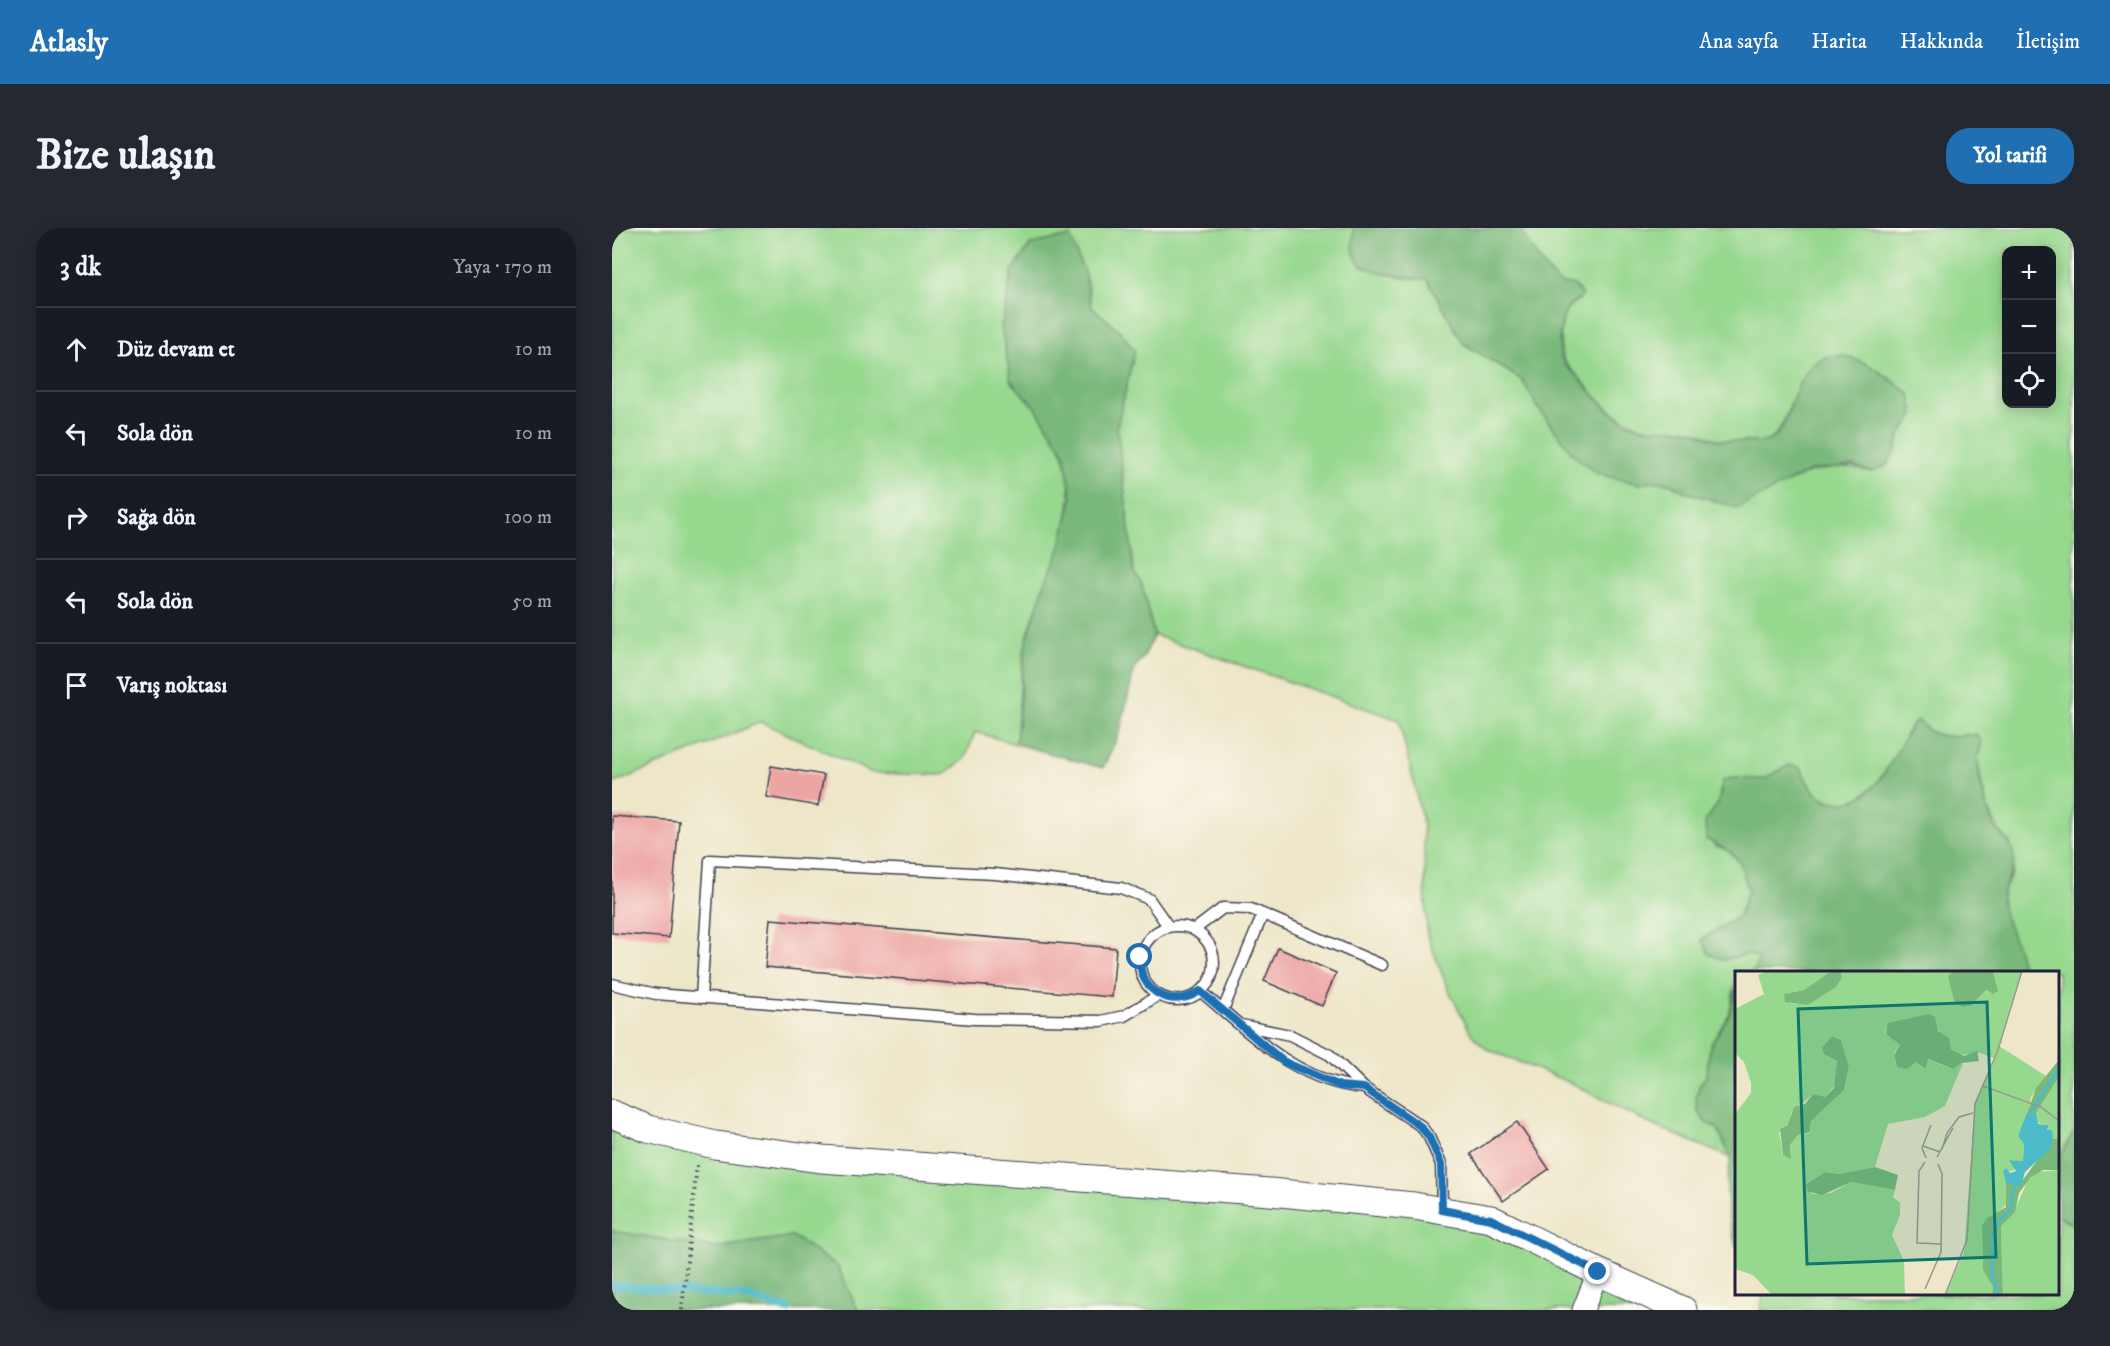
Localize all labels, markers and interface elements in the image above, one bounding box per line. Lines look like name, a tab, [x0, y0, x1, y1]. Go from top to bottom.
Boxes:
text: Atlasly	[30, 25, 108, 60]
text: Ana sayfa	[1699, 29, 1779, 55]
text: Harita	[1812, 29, 1867, 55]
text: Hakkında	[1900, 29, 1983, 55]
text: İletişim	[2016, 29, 2080, 55]
button: Yol tarifi	[1946, 128, 2074, 184]
text: Bize ulaşın	[36, 130, 216, 182]
map controls	[2002, 246, 2056, 408]
button: +	[2002, 246, 2056, 300]
text: 3 dk	[60, 251, 101, 284]
text: Yaya · 170 m	[453, 255, 552, 280]
button: −	[2002, 300, 2056, 354]
icon: ahead	[60, 333, 93, 366]
text: Düz devam et	[117, 336, 235, 363]
text: 10 m	[515, 337, 552, 362]
button: locate	[2002, 354, 2056, 408]
icon: left	[60, 417, 93, 450]
text: Sola dön	[117, 420, 193, 447]
text: 10 m	[515, 421, 552, 446]
icon: right	[60, 501, 93, 534]
text: Sağa dön	[117, 504, 196, 531]
text: 100 m	[504, 505, 552, 530]
icon: left	[60, 585, 93, 618]
text: Sola dön	[117, 588, 193, 615]
text: 50 m	[512, 589, 552, 614]
icon: arrive	[60, 669, 93, 702]
text: Varış noktası	[117, 672, 227, 699]
route start	[1126, 943, 1152, 969]
inset map	[1735, 971, 2059, 1295]
route end	[1584, 1258, 1610, 1284]

